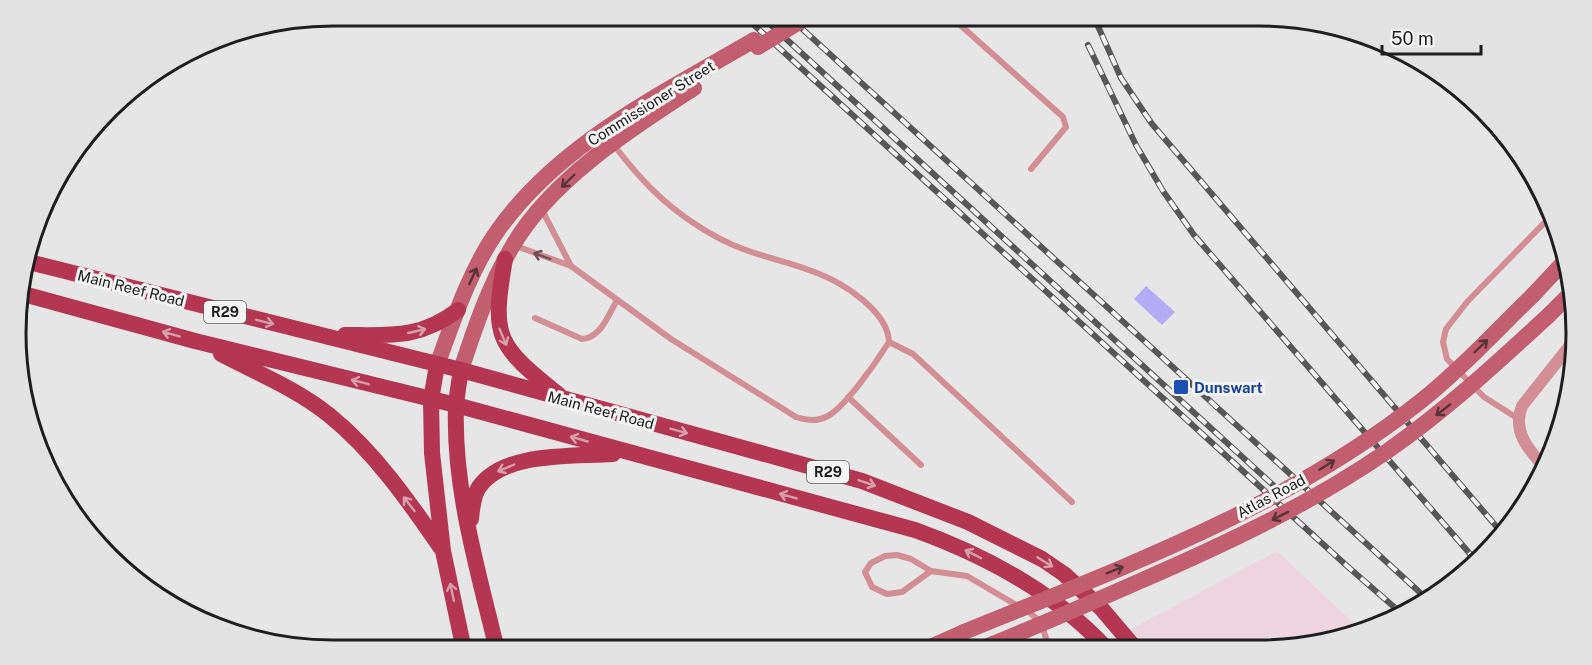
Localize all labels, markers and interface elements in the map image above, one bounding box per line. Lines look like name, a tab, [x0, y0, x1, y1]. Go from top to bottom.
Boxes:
scale bar	[1382, 18, 1481, 56]
text: 50 m	[1391, 28, 1434, 49]
street label: Commissioner Street	[584, 57, 718, 149]
one-way arrow	[560, 174, 575, 188]
one-way arrow	[533, 249, 552, 260]
street label: Main Reef Road	[76, 267, 186, 309]
one-way arrow	[467, 267, 479, 285]
road number: R29	[204, 301, 246, 323]
one-way arrow	[255, 316, 274, 328]
one-way arrow	[407, 325, 426, 337]
one-way arrow	[498, 327, 509, 346]
one-way arrow	[162, 328, 181, 339]
one-way arrow	[1474, 338, 1489, 353]
one-way arrow	[351, 375, 370, 387]
marker: Dunswart	[1172, 378, 1190, 396]
place label: Dunswart	[1194, 379, 1263, 396]
street label: Main Reef Road	[546, 388, 656, 432]
one-way arrow	[1435, 403, 1451, 416]
one-way arrow	[669, 426, 688, 437]
one-way arrow	[570, 433, 589, 444]
one-way arrow	[1318, 458, 1335, 470]
road number: R29	[807, 461, 849, 483]
one-way arrow	[498, 463, 516, 474]
street label: Atlas Road	[1234, 471, 1308, 521]
one-way arrow	[857, 478, 876, 489]
one-way arrow	[779, 490, 798, 501]
one-way arrow	[403, 496, 416, 512]
one-way arrow	[1271, 510, 1289, 522]
one-way arrow	[965, 548, 983, 559]
one-way arrow	[1036, 556, 1053, 568]
one-way arrow	[1106, 564, 1124, 575]
one-way arrow	[446, 583, 457, 603]

